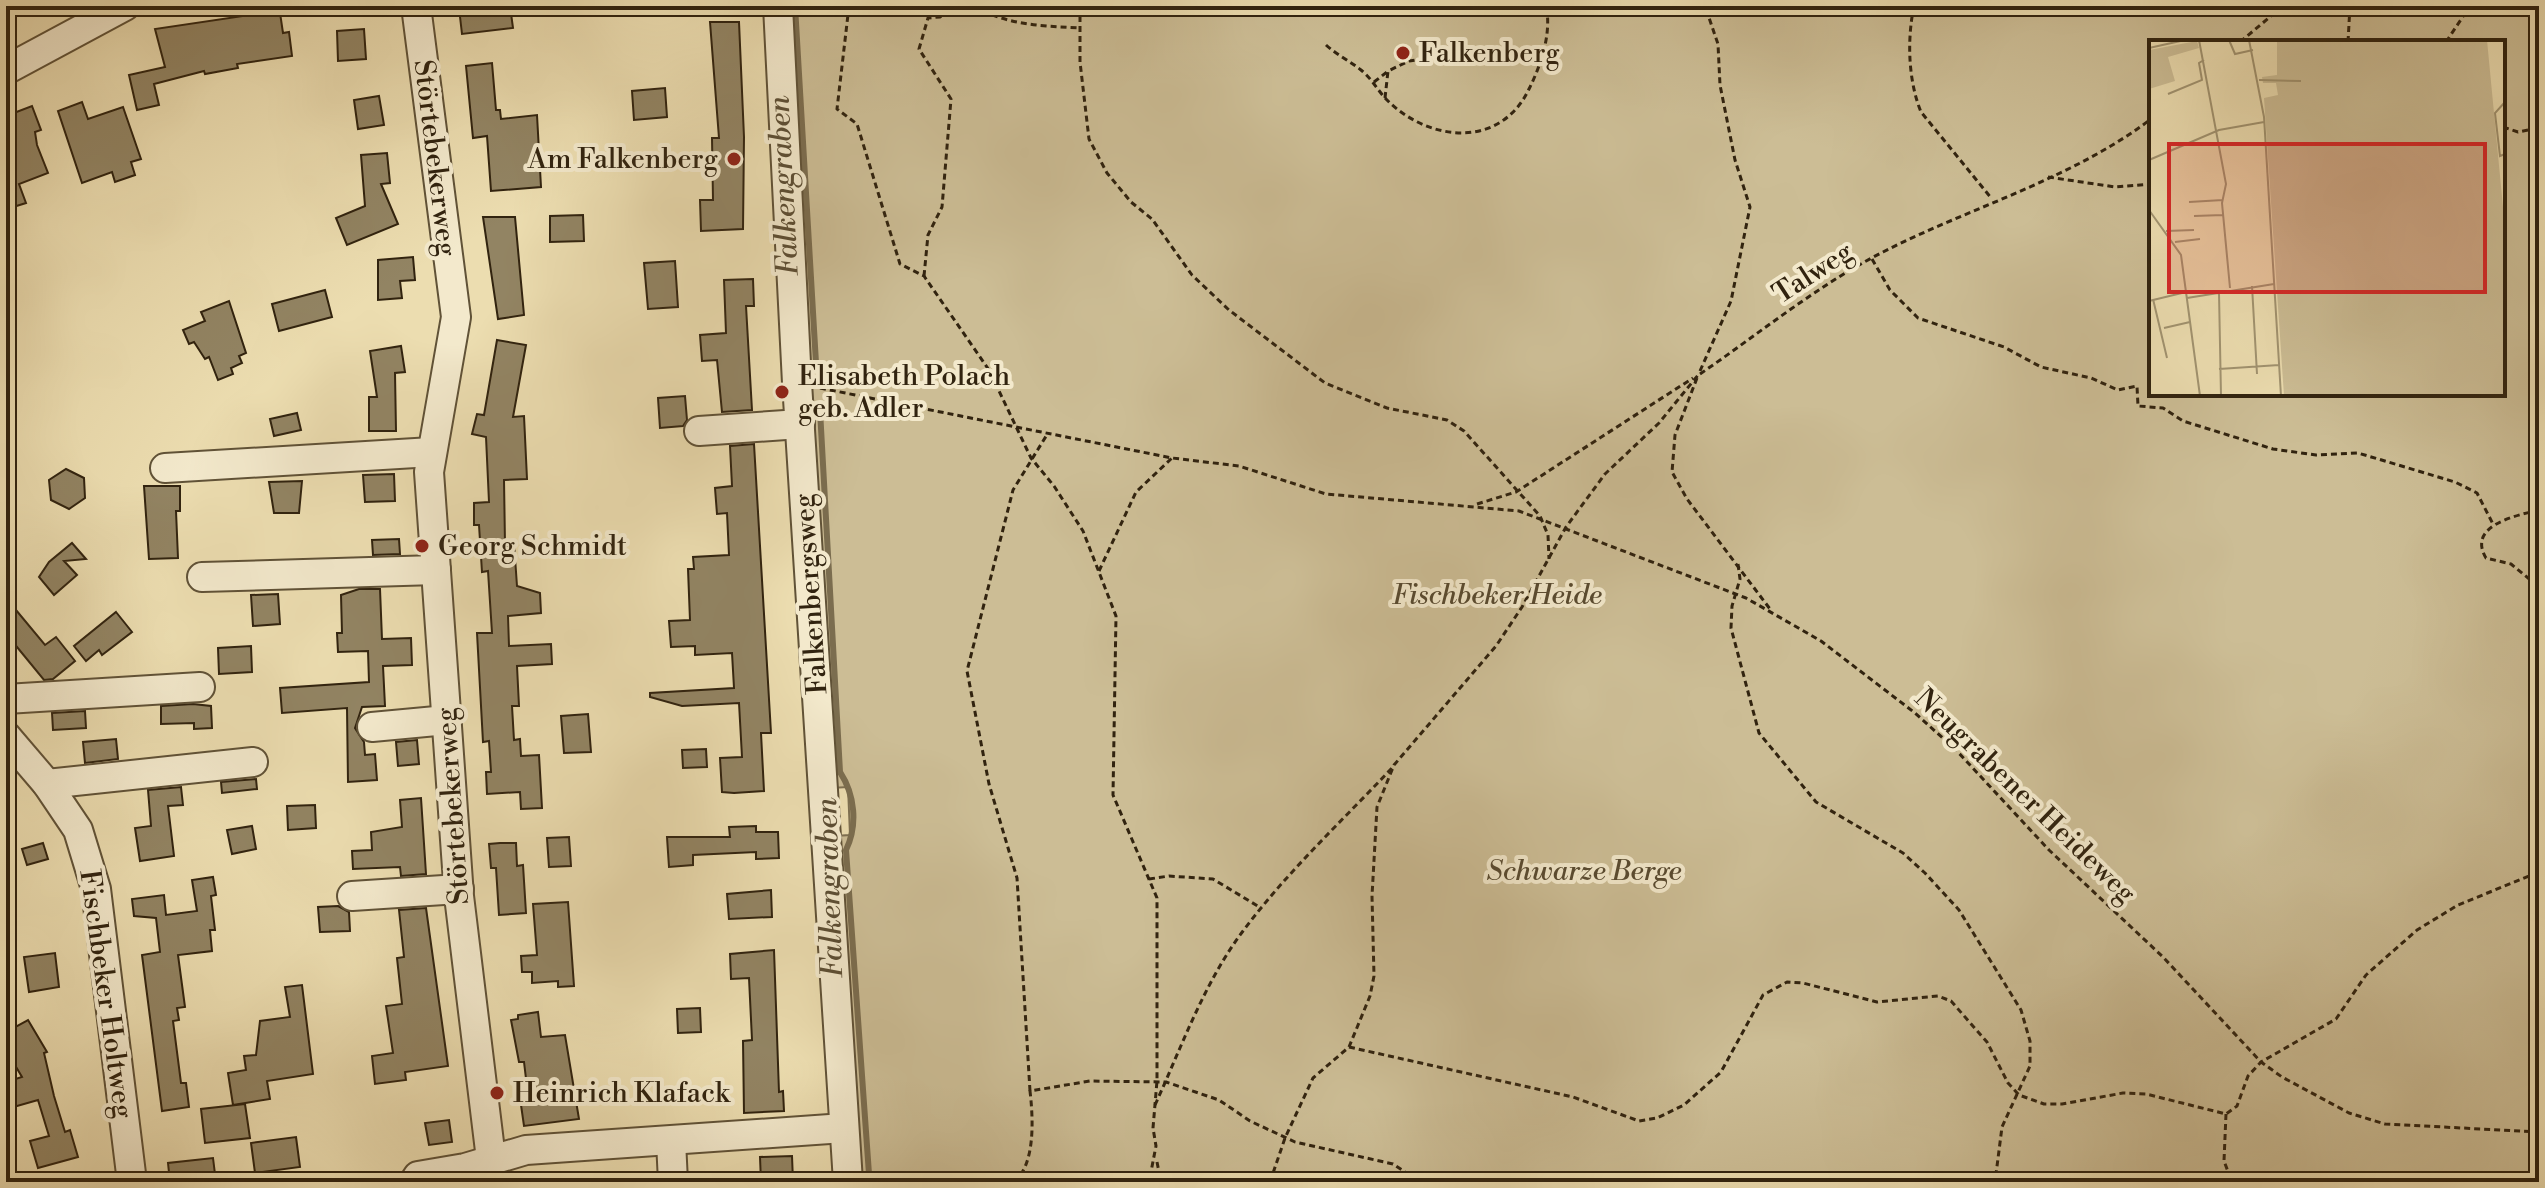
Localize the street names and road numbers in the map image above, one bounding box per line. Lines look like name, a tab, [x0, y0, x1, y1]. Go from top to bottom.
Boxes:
street label: Störtebekerweg	[406, 58, 464, 259]
street label: Talweg	[1766, 234, 1860, 312]
street label: Falkenbergsweg	[786, 492, 835, 696]
street label: Neugrabener Heideweg	[1907, 681, 2143, 911]
street label: Störtebekerweg	[429, 706, 477, 906]
street label: Fischbeker Holtweg	[71, 867, 141, 1121]

